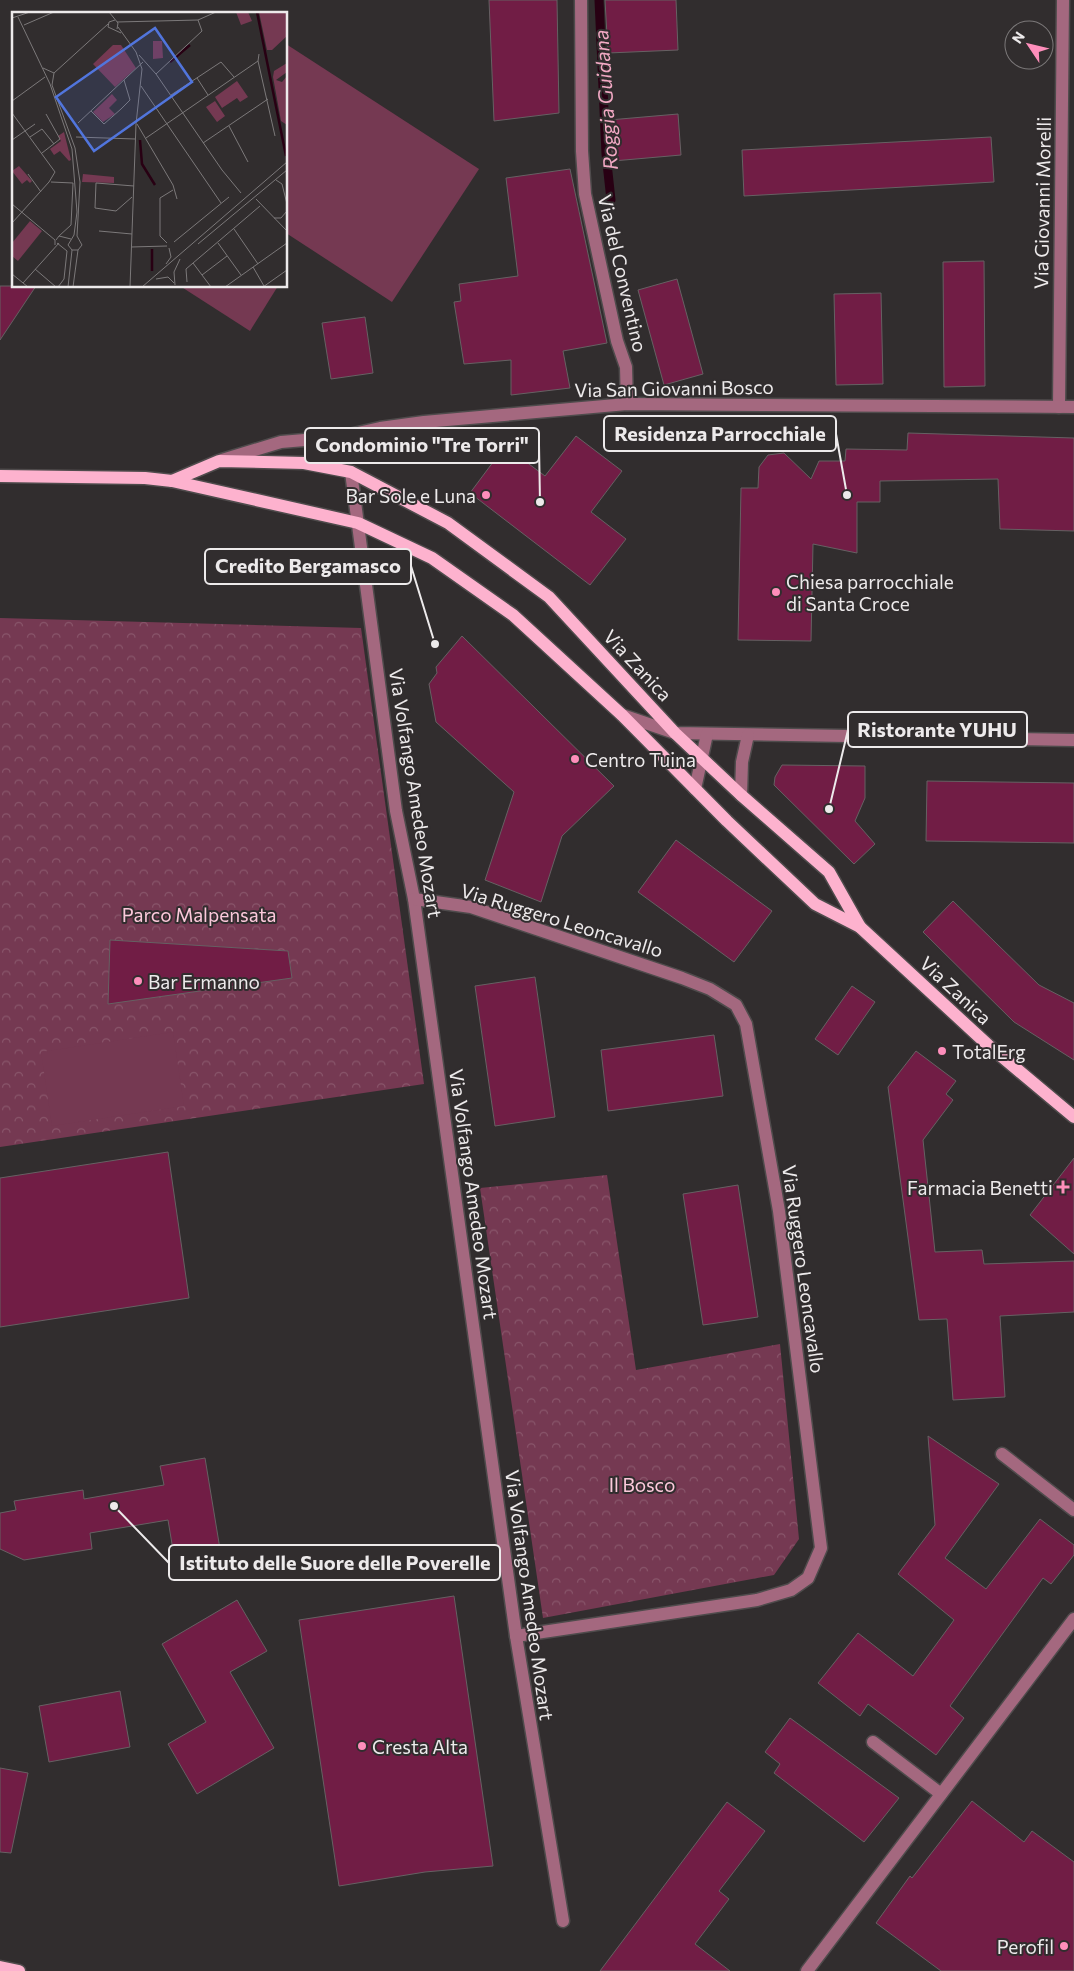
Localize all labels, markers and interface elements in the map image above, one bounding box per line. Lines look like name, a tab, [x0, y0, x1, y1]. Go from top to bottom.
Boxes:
inset map	[12, 12, 288, 288]
north arrow	[1004, 20, 1054, 70]
text: N	[1008, 28, 1028, 46]
water label: Roggia Guidana	[588, 29, 622, 171]
street label: Via Giovanni Morelli	[1029, 117, 1055, 289]
street label: Via del Conventino	[594, 192, 652, 354]
street label: Via San Giovanni Bosco	[574, 375, 774, 401]
callout: Residenza Parrocchiale	[604, 416, 836, 451]
text: Residenza Parrocchiale	[614, 421, 826, 445]
callout: Condominio "Tre Torri"	[305, 428, 539, 463]
text: Condominio "Tre Torri"	[315, 432, 529, 456]
place label: Bar Sole e Luna	[346, 484, 476, 507]
marker: Bar Sole e Luna	[480, 489, 492, 501]
callout: Credito Bergamasco	[205, 549, 411, 584]
text: Credito Bergamasco	[215, 553, 401, 577]
place label: Chiesa parrocchiale di Santa Croce	[786, 570, 954, 615]
marker: Chiesa parrocchiale di Santa Croce	[770, 586, 782, 598]
street label: Via Zanica	[599, 624, 677, 706]
street label: Via Volfango Amedeo Mozart	[385, 666, 447, 920]
callout: Ristorante YUHU	[848, 712, 1027, 747]
text: Ristorante YUHU	[857, 717, 1017, 741]
place label: Centro Tuina	[585, 748, 696, 771]
marker: Centro Tuina	[569, 753, 581, 765]
street label: Via Ruggero Leoncavallo	[458, 878, 666, 962]
park label: Parco Malpensata	[122, 903, 276, 926]
street label: Via Zanica	[915, 951, 997, 1029]
place label: Bar Ermanno	[148, 970, 260, 993]
marker: Bar Ermanno	[132, 975, 144, 987]
place label: TotalErg	[952, 1040, 1026, 1063]
marker: TotalErg	[936, 1045, 948, 1057]
street label: Via Volfango Amedeo Mozart	[445, 1067, 503, 1321]
street label: Via Ruggero Leoncavallo	[778, 1163, 830, 1375]
place label: Farmacia Benetti	[907, 1176, 1053, 1199]
marker: Farmacia Benetti	[1057, 1181, 1069, 1193]
street label: Via Volfango Amedeo Mozart	[501, 1468, 559, 1722]
park label: Il Bosco	[609, 1473, 675, 1496]
callout: Istituto delle Suore delle Poverelle	[169, 1545, 500, 1580]
text: Istituto delle Suore delle Poverelle	[179, 1550, 491, 1574]
place label: Cresta Alta	[372, 1735, 468, 1758]
marker: Cresta Alta	[356, 1740, 368, 1752]
place label: Perofil	[997, 1935, 1054, 1958]
marker: Perofil	[1058, 1940, 1070, 1952]

